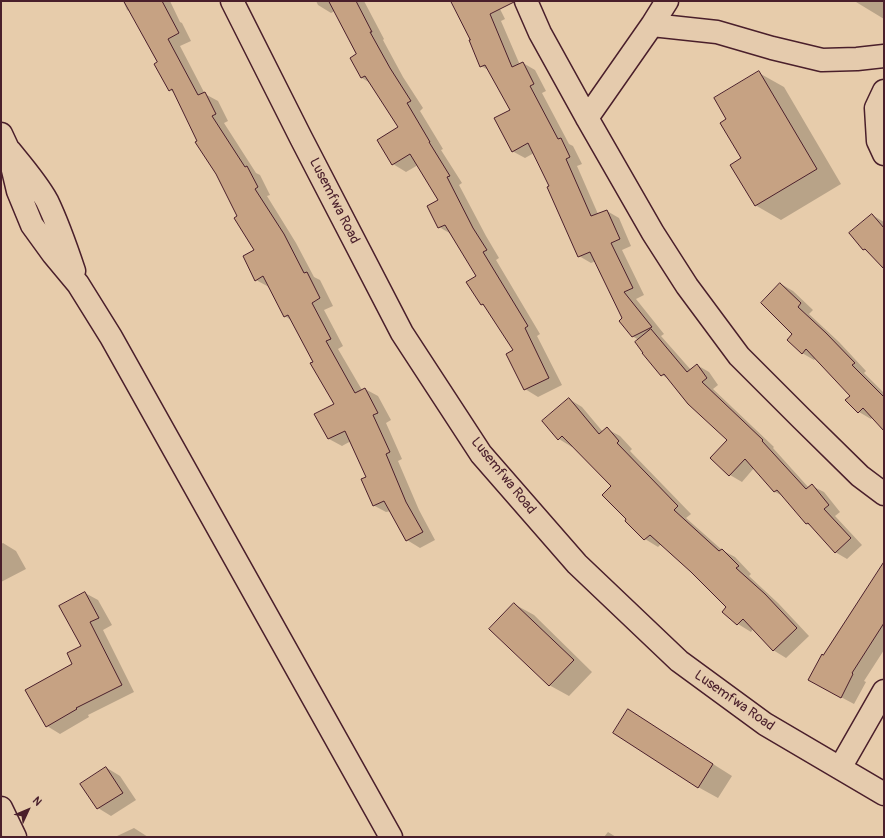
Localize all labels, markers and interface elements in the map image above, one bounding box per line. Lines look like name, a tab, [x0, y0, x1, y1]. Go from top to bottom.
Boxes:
street label: Lusemfwa Road	[305, 155, 363, 247]
street label: Lusemfwa Road	[467, 434, 539, 518]
street label: Lusemfwa Road	[691, 667, 777, 735]
north arrow	[8, 790, 48, 830]
text: N	[30, 794, 44, 809]

